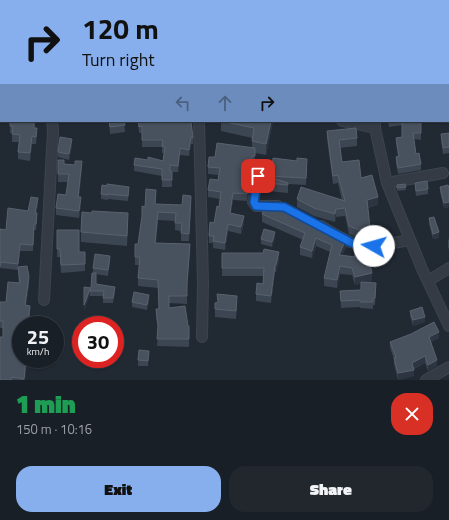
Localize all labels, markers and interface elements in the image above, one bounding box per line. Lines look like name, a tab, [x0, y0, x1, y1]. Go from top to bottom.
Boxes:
text: 120 m	[82, 7, 159, 50]
icon: right	[16, 16, 68, 68]
text: Turn right	[82, 46, 155, 73]
icon: left	[172, 92, 194, 114]
icon: ahead	[214, 92, 236, 114]
icon: right	[256, 92, 278, 114]
pin	[241, 159, 275, 193]
icon: arrive	[247, 165, 269, 187]
position arrow	[353, 225, 395, 267]
speed limit sign: 30	[72, 316, 124, 368]
text: 25	[27, 321, 49, 352]
text: km/h	[27, 344, 49, 359]
text: 1 min	[16, 386, 76, 422]
button: close	[391, 393, 433, 435]
text: 150 m · 10:16	[16, 419, 92, 439]
button: Exit	[16, 466, 221, 512]
button: Share	[229, 466, 433, 512]

